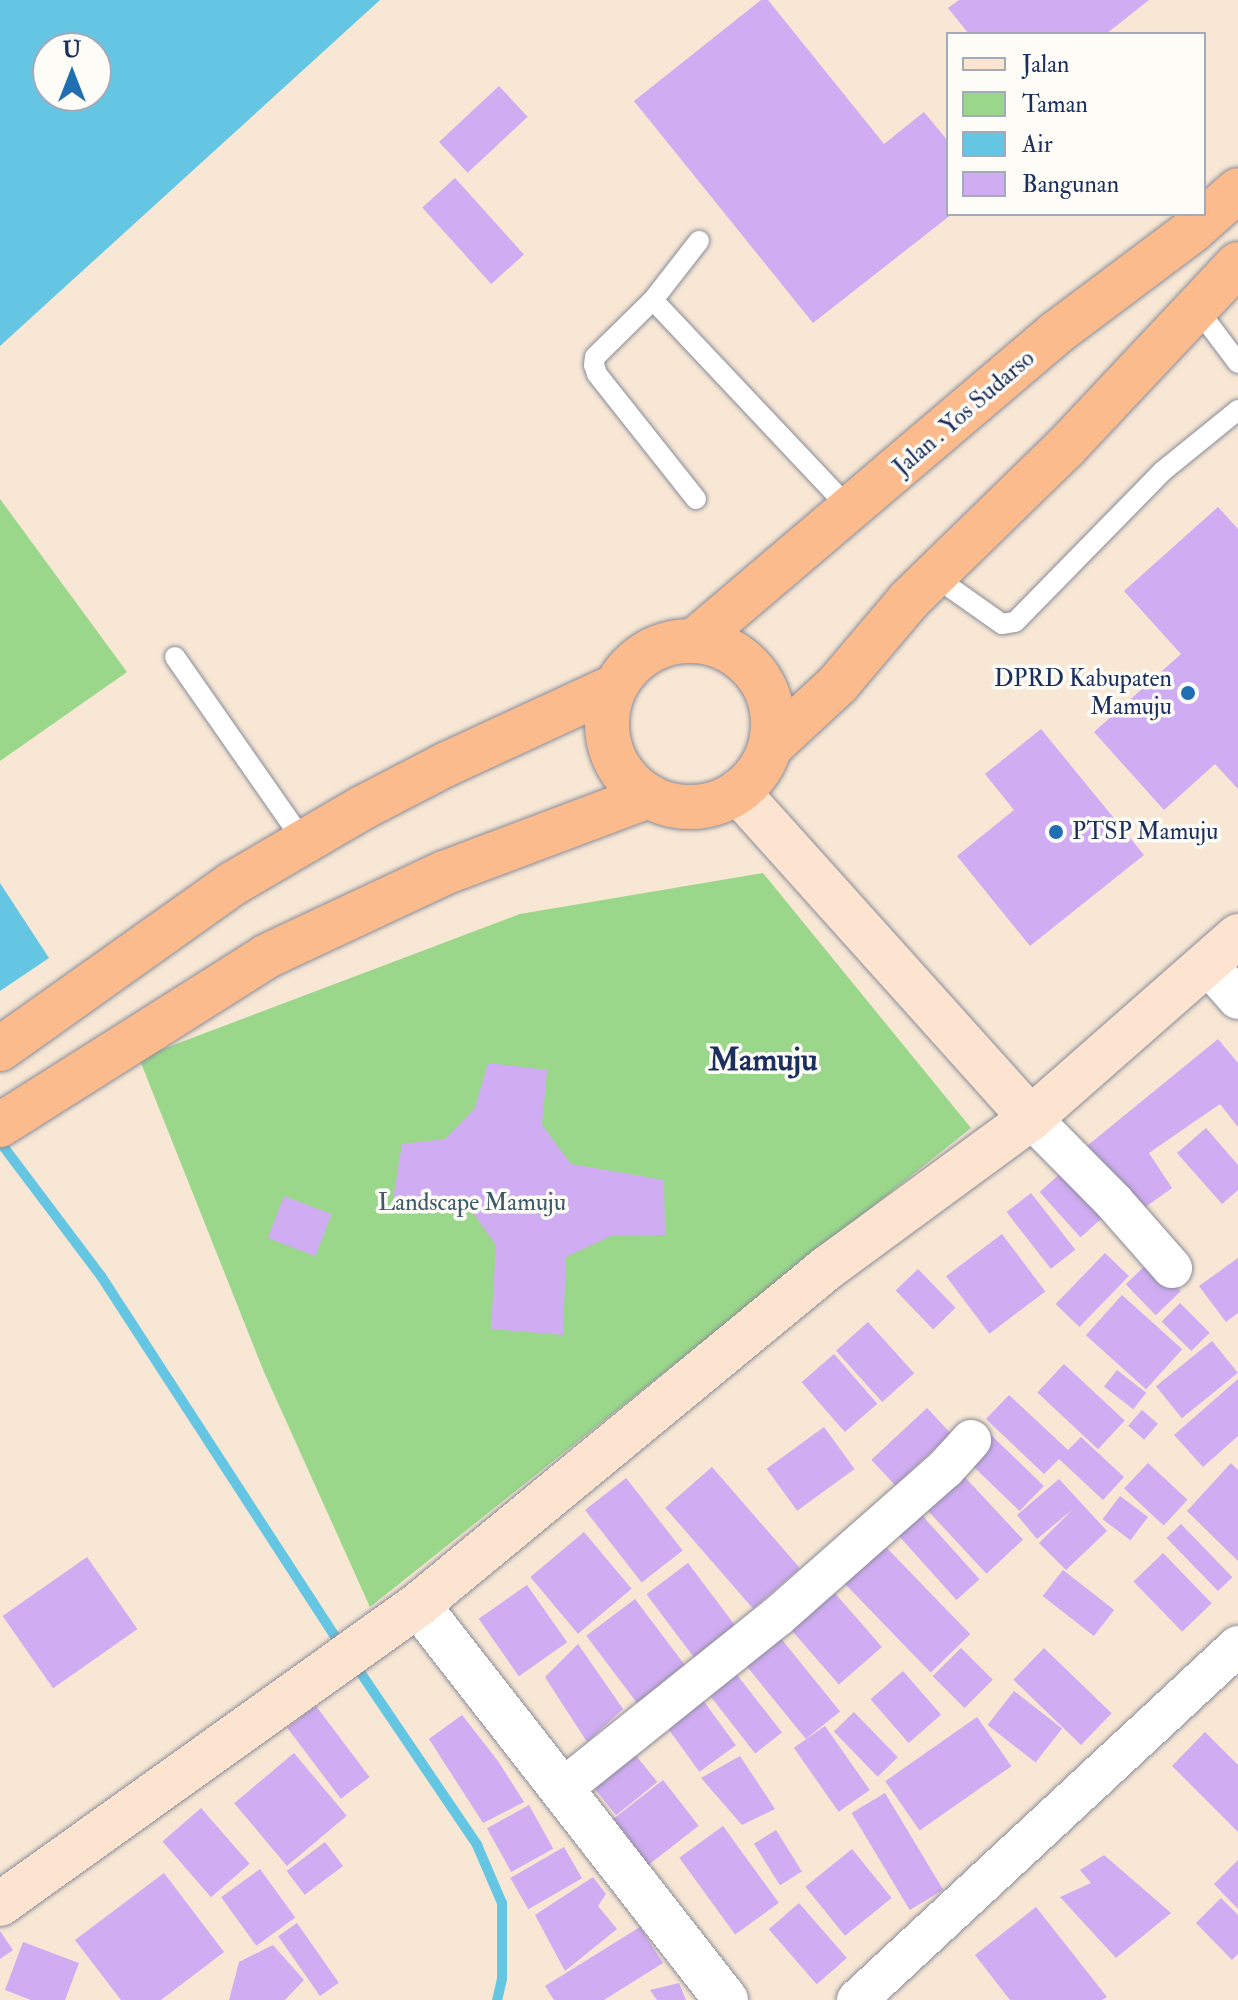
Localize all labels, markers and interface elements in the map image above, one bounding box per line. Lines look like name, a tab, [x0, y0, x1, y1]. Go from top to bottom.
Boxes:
north arrow	[32, 32, 112, 112]
legend	[946, 32, 1206, 216]
text: U	[63, 36, 81, 64]
text: Jalan	[1022, 49, 1069, 80]
text: Taman	[1022, 89, 1088, 120]
text: Air	[1022, 129, 1053, 160]
text: Bangunan	[1022, 169, 1119, 200]
street label: Jalan . Yos Sudarso	[888, 344, 1040, 482]
place label: DPRD Kabupaten Mamuju	[994, 665, 1172, 721]
marker: DPRD Kabupaten Mamuju	[1179, 684, 1197, 702]
place label: PTSP Mamuju	[1072, 818, 1218, 846]
marker: PTSP Mamuju	[1047, 823, 1065, 841]
district label: Mamuju	[708, 1041, 818, 1079]
park label: Landscape Mamuju	[378, 1189, 566, 1217]

